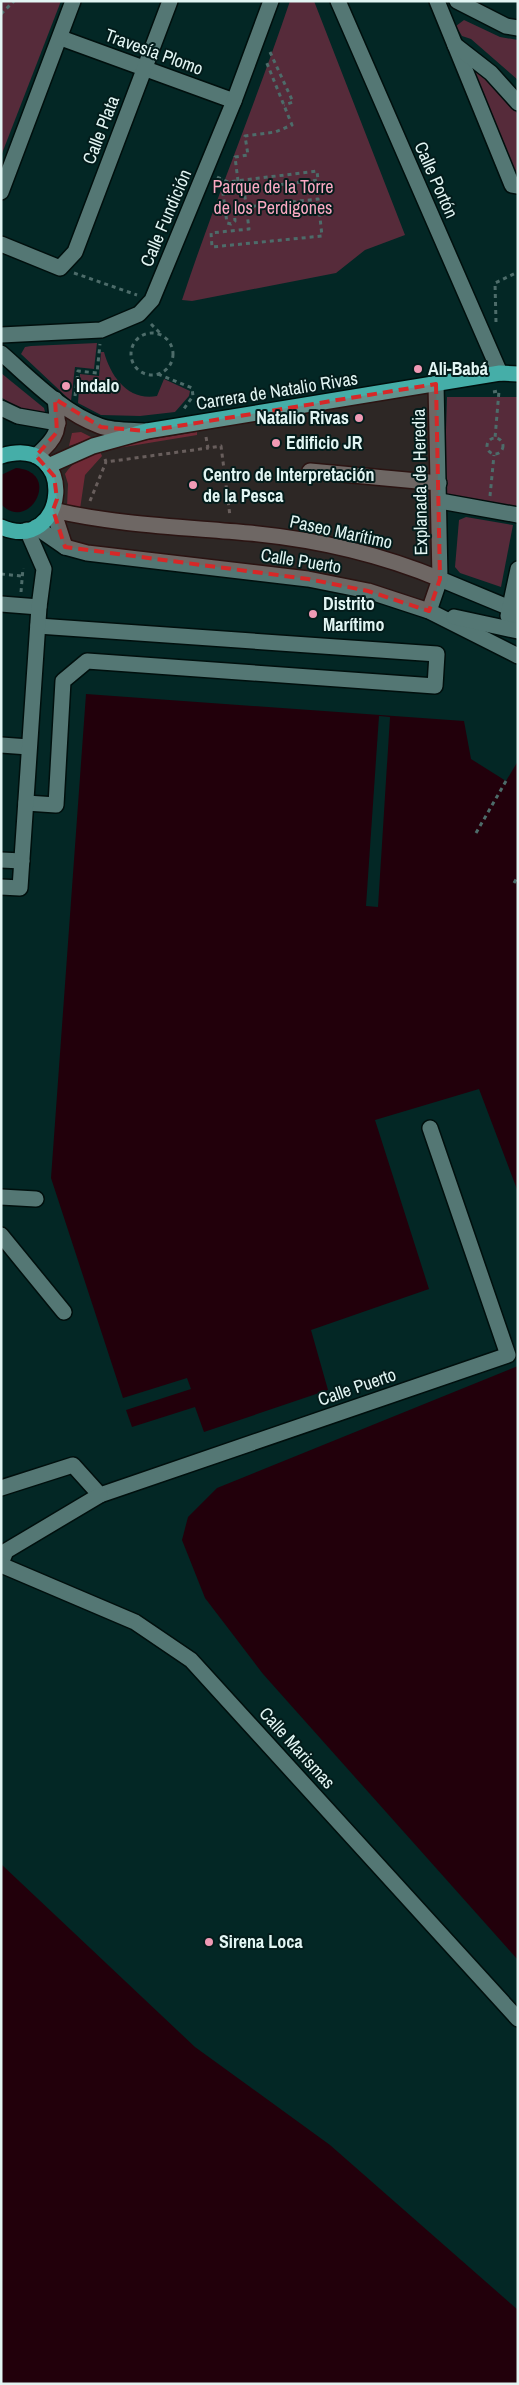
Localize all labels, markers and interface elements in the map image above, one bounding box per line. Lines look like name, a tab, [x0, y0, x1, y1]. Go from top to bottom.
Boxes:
street label: Travesía Plomo	[102, 22, 207, 81]
street label: Calle Plata	[76, 92, 125, 168]
street label: Calle Portón	[409, 138, 464, 222]
street label: Calle Fundición	[134, 165, 197, 270]
park label: Parque de la Torre de los Perdigones	[212, 174, 334, 220]
place label: Ali-Babá	[428, 356, 489, 381]
marker: Ali-Babá	[412, 363, 424, 375]
street label: Carrera de Natalio Rivas	[194, 365, 359, 416]
place label: Indalo	[76, 373, 119, 398]
marker: Indalo	[60, 380, 72, 392]
place label: Natalio Rivas	[256, 405, 349, 430]
street label: Explanada de Heredia	[406, 408, 433, 556]
marker: Natalio Rivas	[353, 412, 365, 424]
place label: Edificio JR	[286, 430, 363, 455]
marker: Edificio JR	[270, 437, 282, 449]
place label: Centro de Interpretación de la Pesca	[203, 462, 374, 508]
marker: Centro de Interpretación de la Pesca	[187, 479, 199, 491]
street label: Paseo Marítimo	[288, 508, 395, 555]
street label: Calle Puerto	[259, 542, 343, 579]
place label: Distrito Marítimo	[323, 591, 385, 637]
marker: Distrito Marítimo	[307, 608, 319, 620]
street label: Calle Puerto	[314, 1361, 399, 1412]
street label: Calle Marismas	[254, 1701, 341, 1794]
place label: Sirena Loca	[219, 1929, 303, 1954]
marker: Sirena Loca	[203, 1936, 215, 1948]

